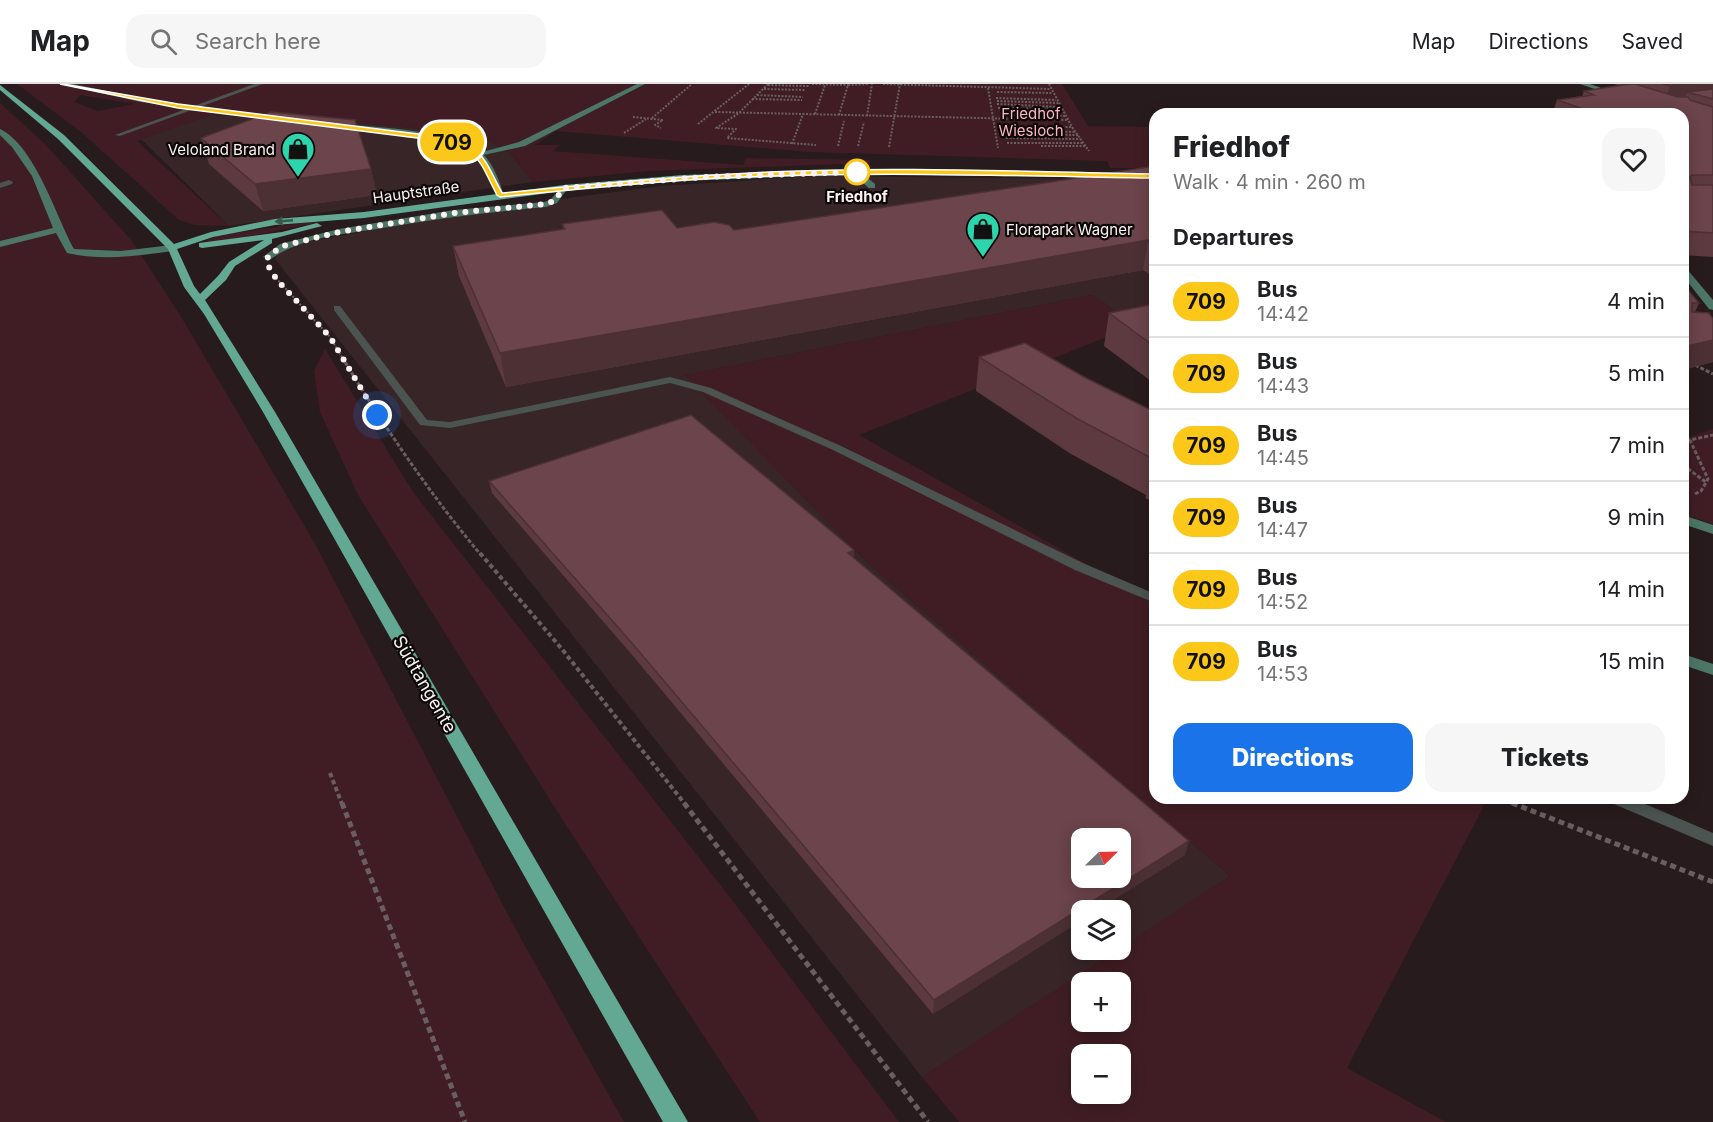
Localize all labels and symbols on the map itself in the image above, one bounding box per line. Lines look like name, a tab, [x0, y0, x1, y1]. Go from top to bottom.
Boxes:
park label: Friedhof Wiesloch	[998, 104, 1064, 140]
line badge: 709	[418, 122, 486, 162]
shop icon: Veloland Brand	[280, 131, 316, 178]
place label: Veloland Brand	[168, 140, 275, 159]
marker: Friedhof	[844, 159, 870, 185]
street label: Hauptstraße	[371, 177, 461, 207]
place label: Friedhof	[826, 187, 888, 206]
shop icon: Florapark Wagner	[965, 211, 1001, 258]
one-way arrow	[275, 216, 294, 226]
place label: Florapark Wagner	[1006, 220, 1133, 239]
your location	[362, 400, 392, 430]
street label: Südtangente	[389, 632, 461, 736]
north arrow	[1071, 828, 1131, 888]

